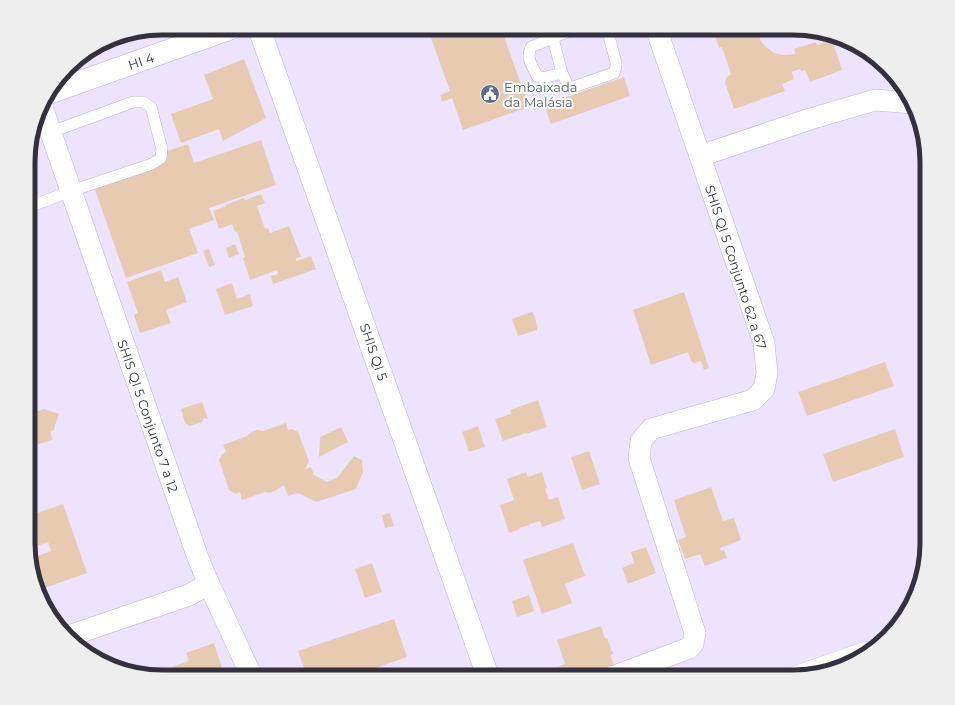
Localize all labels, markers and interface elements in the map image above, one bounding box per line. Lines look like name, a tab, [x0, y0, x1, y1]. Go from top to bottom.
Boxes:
street label: HI 4	[126, 49, 157, 73]
place label: Embaixada da Malásia	[504, 79, 577, 110]
public building icon: Embaixada da Malásia	[479, 83, 501, 105]
street label: SHIS QI 5 Conjunto 62 a 67	[702, 183, 770, 351]
street label: SHIS QI 5	[357, 321, 391, 383]
street label: SHIS QI 5 Conjunto 7 a 12	[114, 337, 182, 495]

